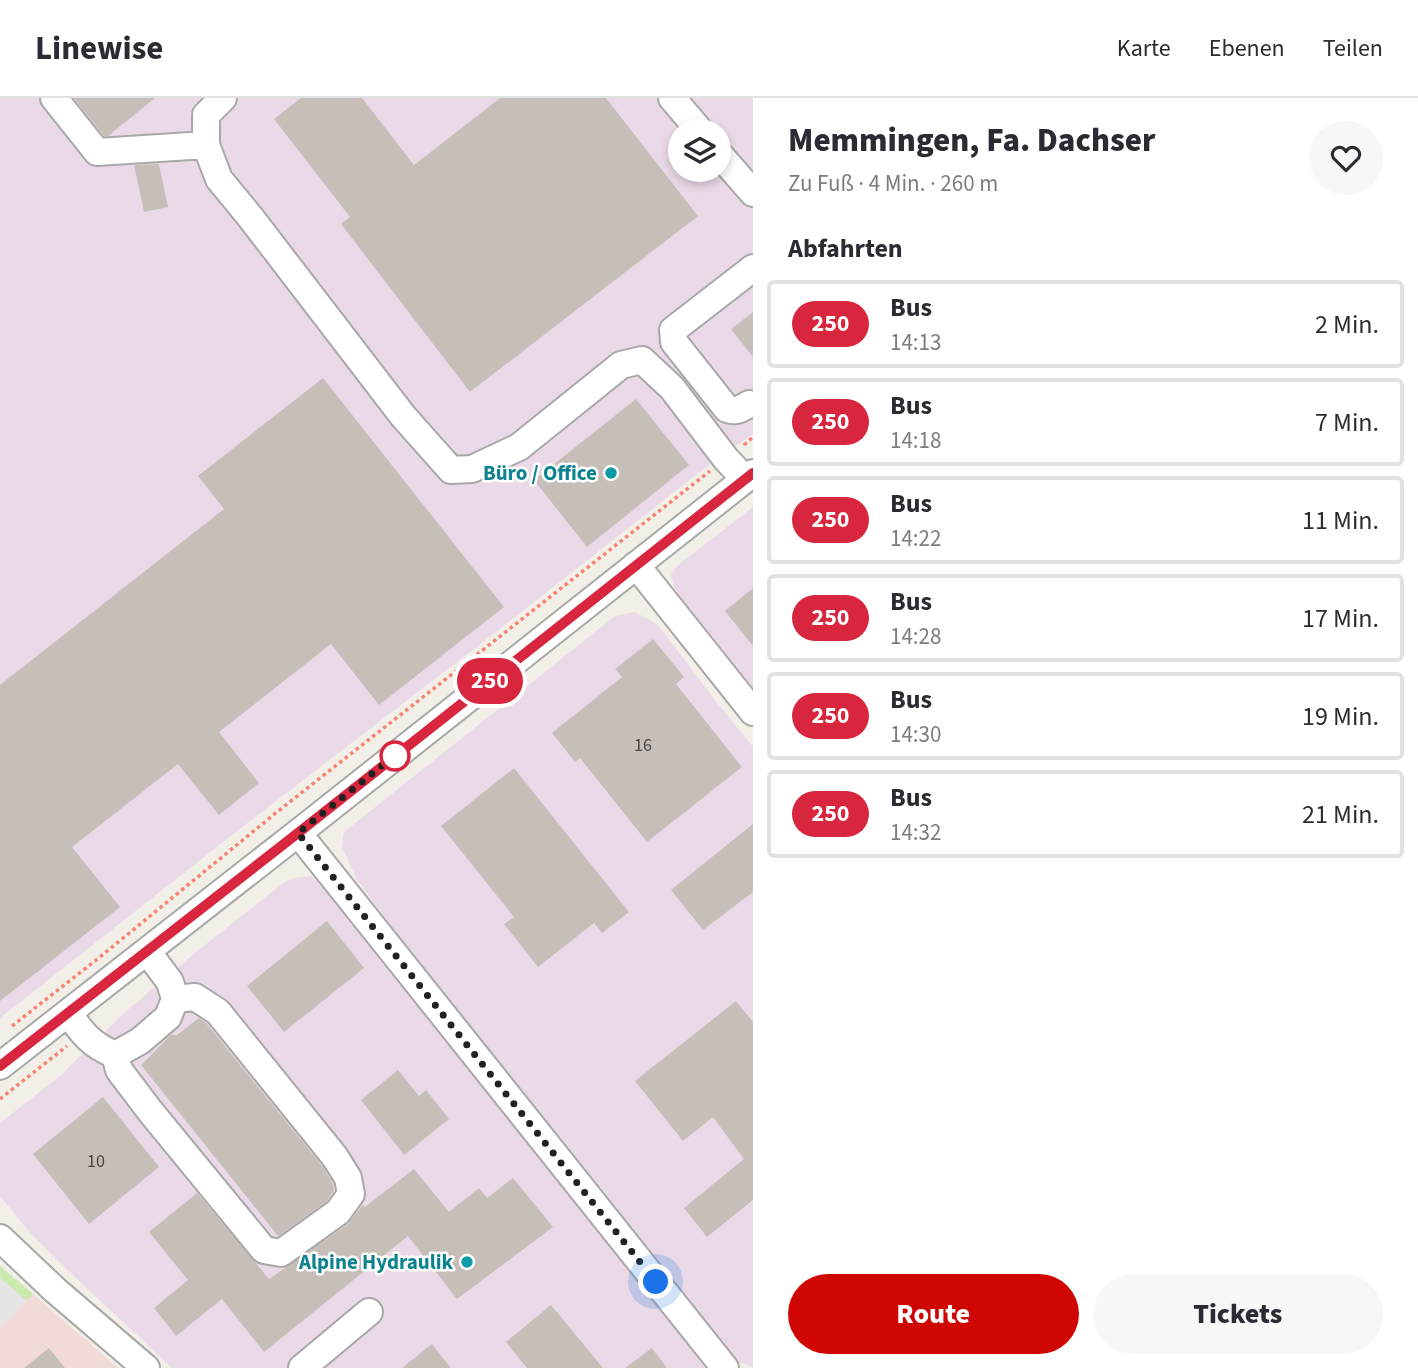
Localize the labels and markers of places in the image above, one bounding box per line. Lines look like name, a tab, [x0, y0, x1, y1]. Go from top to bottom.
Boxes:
place label: Büro / Office	[483, 458, 597, 488]
marker: Büro / Office	[603, 465, 619, 481]
unlabelled marker	[380, 741, 410, 771]
place label: Alpine Hydraulik	[298, 1247, 453, 1277]
marker: Alpine Hydraulik	[459, 1254, 475, 1270]

